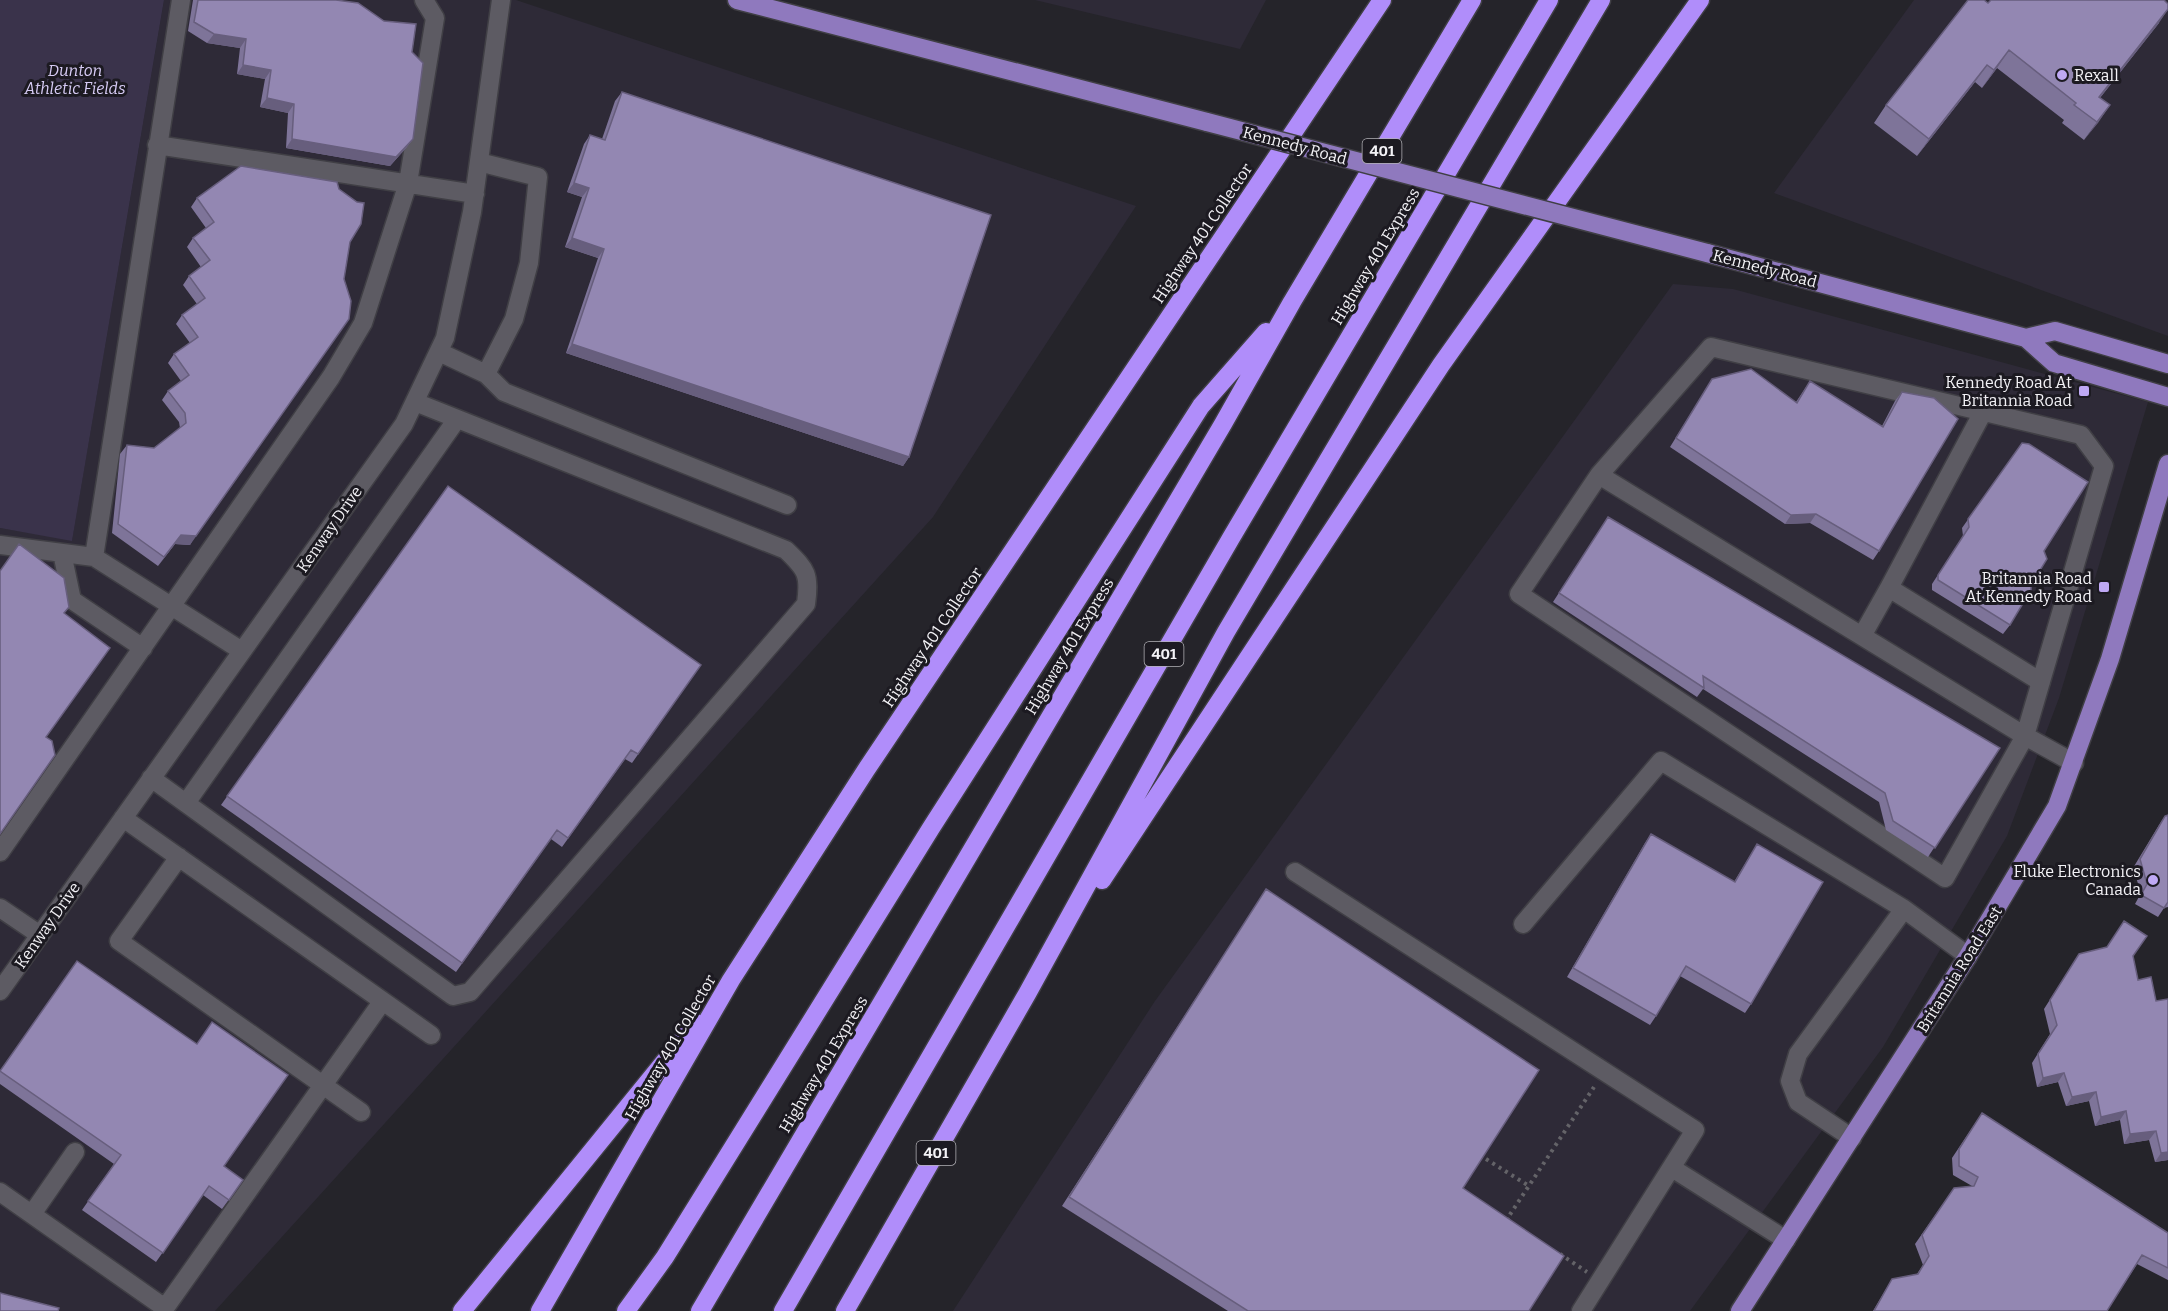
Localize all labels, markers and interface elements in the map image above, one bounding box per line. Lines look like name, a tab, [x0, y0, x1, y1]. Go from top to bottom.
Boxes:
park label: Dunton Athletic Fields	[23, 61, 126, 98]
place label: Rexall	[2074, 66, 2119, 85]
marker: Rexall	[2055, 68, 2069, 82]
street label: Kennedy Road	[1241, 122, 1349, 169]
road number: 401	[1362, 139, 1402, 163]
street label: Highway 401 Collector	[1149, 160, 1256, 307]
street label: Highway 401 Express	[1327, 185, 1424, 328]
street label: Kennedy Road	[1711, 245, 1819, 292]
place label: Kennedy Road At Britannia Road	[1945, 373, 2073, 410]
marker: Kennedy Road At Britannia Road	[2077, 384, 2091, 398]
street label: Kenway Drive	[293, 482, 366, 576]
street label: Highway 401 Collector	[879, 564, 986, 711]
place label: Britannia Road At Kennedy Road	[1965, 569, 2093, 606]
street label: Highway 401 Express	[1021, 575, 1118, 718]
marker: Britannia Road At Kennedy Road	[2097, 580, 2111, 594]
road number: 401	[1144, 642, 1184, 666]
place label: Fluke Electronics Canada	[2013, 862, 2141, 899]
marker: Fluke Electronics Canada	[2146, 873, 2160, 887]
street label: Kenway Drive	[11, 878, 84, 972]
street label: Britannia Road East	[1913, 902, 2006, 1036]
street label: Highway 401 Collector	[621, 971, 720, 1123]
street label: Highway 401 Express	[775, 993, 872, 1136]
road number: 401	[916, 1141, 956, 1165]

